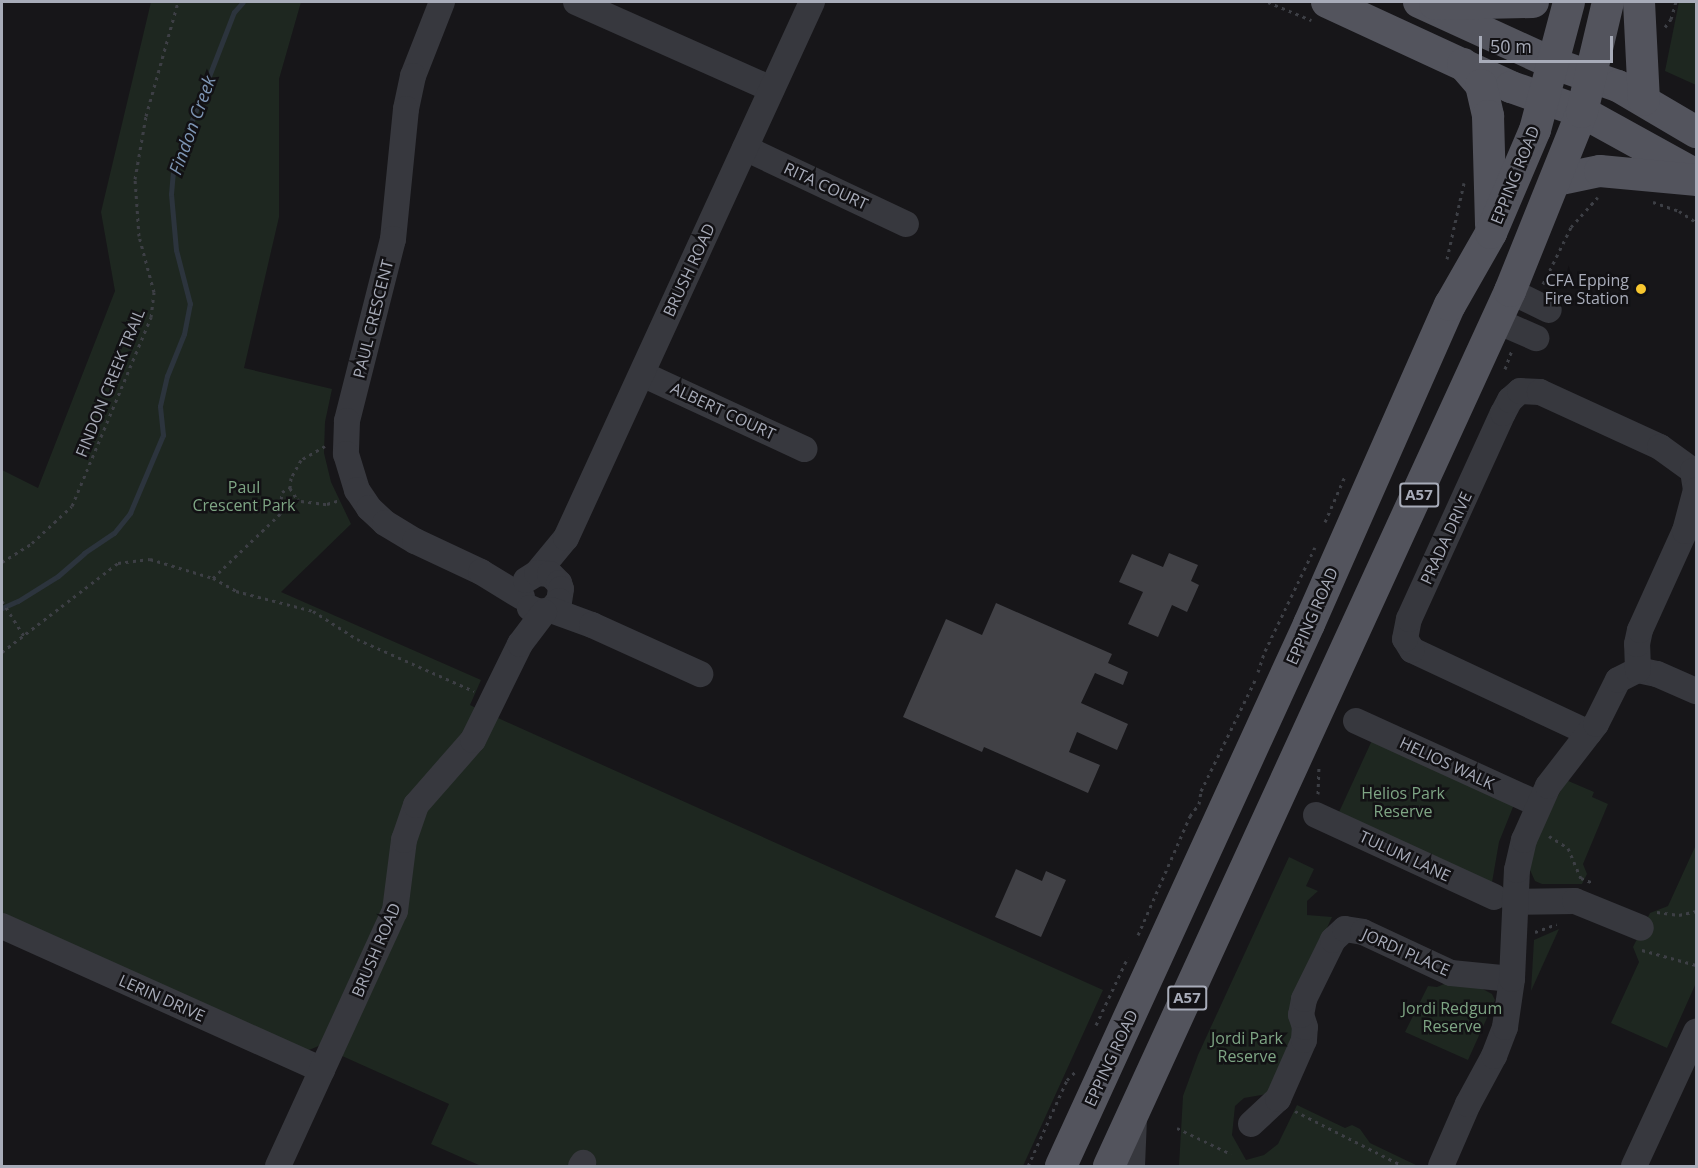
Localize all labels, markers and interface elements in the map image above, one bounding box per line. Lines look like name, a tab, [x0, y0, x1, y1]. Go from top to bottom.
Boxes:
scale bar	[1482, 24, 1616, 62]
text: 50 m	[1490, 34, 1532, 58]
water label: Findon Creek	[164, 73, 220, 177]
street label: EPPING ROAD	[1487, 123, 1543, 227]
street label: RITA COURT	[781, 158, 871, 214]
street label: BRUSH ROAD	[659, 220, 719, 320]
street label: PAUL CRESCENT	[349, 258, 397, 380]
place label: CFA Epping Fire Station	[1544, 270, 1629, 308]
marker: CFA Epping Fire Station	[1634, 282, 1648, 296]
street label: FINDON CREEK TRAIL	[71, 306, 149, 460]
street label: ALBERT COURT	[668, 378, 778, 444]
park label: Paul Crescent Park	[192, 477, 296, 515]
road number: A57	[1398, 483, 1440, 507]
street label: PRADA DRIVE	[1416, 489, 1476, 587]
street label: EPPING ROAD	[1282, 564, 1342, 668]
street label: HELIOS WALK	[1397, 733, 1497, 793]
park label: Helios Park Reserve	[1361, 783, 1445, 821]
street label: TULUM LANE	[1356, 826, 1454, 886]
street label: BRUSH ROAD	[347, 900, 405, 1000]
street label: JORDI PLACE	[1359, 924, 1453, 980]
street label: LERIN DRIVE	[116, 970, 208, 1026]
road number: A57	[1166, 986, 1208, 1010]
park label: Jordi Redgum Reserve	[1402, 998, 1502, 1036]
street label: EPPING ROAD	[1080, 1007, 1142, 1109]
park label: Jordi Park Reserve	[1211, 1028, 1283, 1066]

